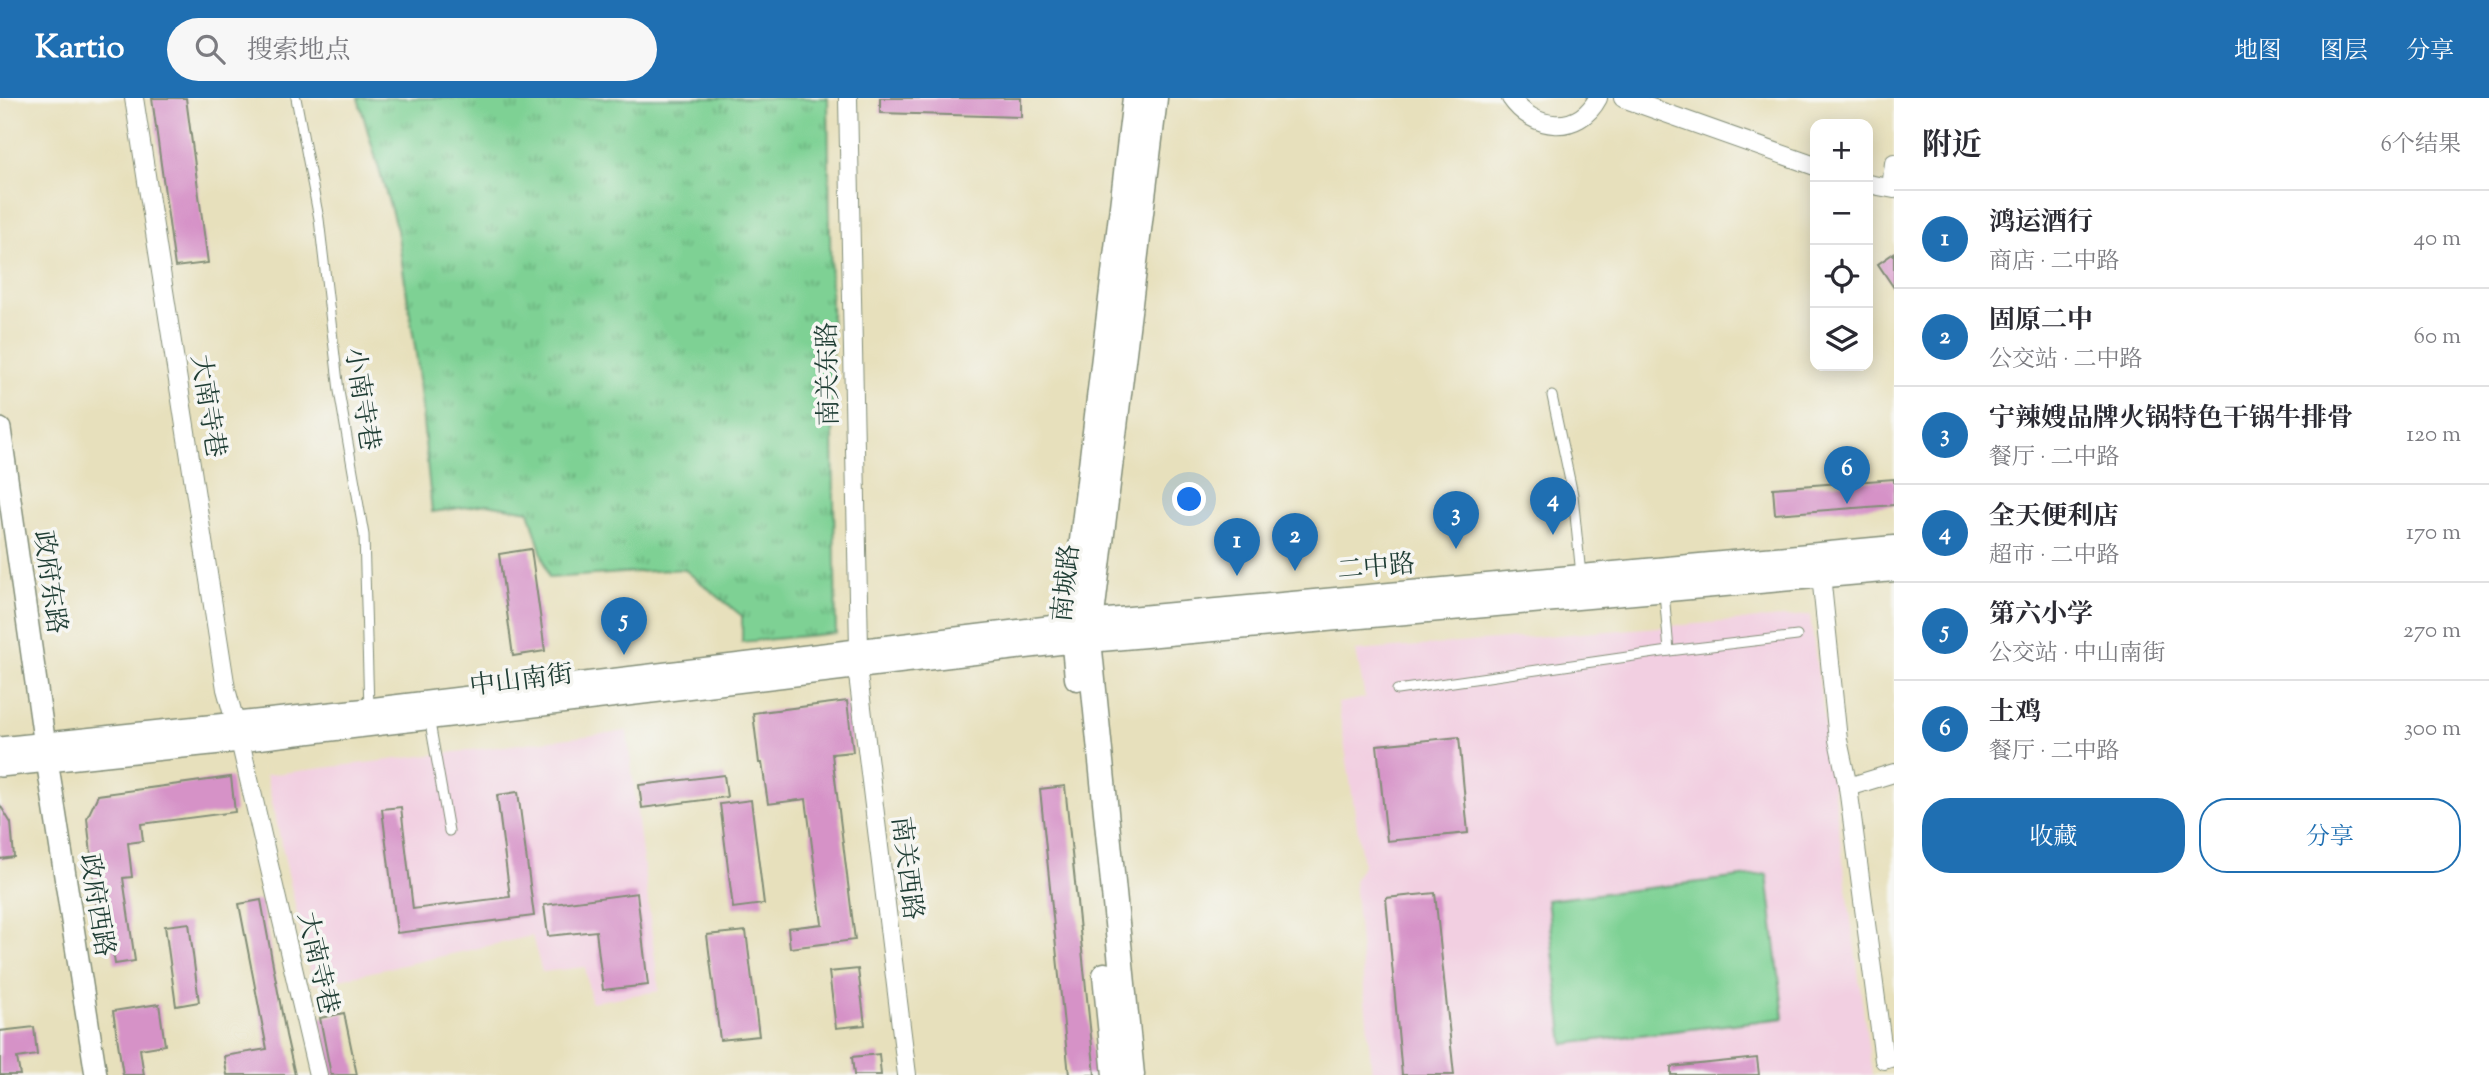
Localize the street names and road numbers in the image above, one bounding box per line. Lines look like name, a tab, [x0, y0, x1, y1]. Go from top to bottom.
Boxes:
street label: 南关东路	[810, 322, 849, 426]
street label: 小南寺巷	[334, 345, 387, 454]
street label: 大南寺巷	[180, 352, 233, 461]
street label: 政府东路	[23, 528, 74, 636]
street label: 南城路	[1045, 543, 1090, 624]
street label: 二中路	[1336, 547, 1417, 590]
street label: 中山南街	[467, 657, 575, 706]
street label: 南关西路	[881, 814, 930, 922]
street label: 政府西路	[69, 851, 122, 960]
street label: 大南寺巷	[287, 909, 346, 1018]

